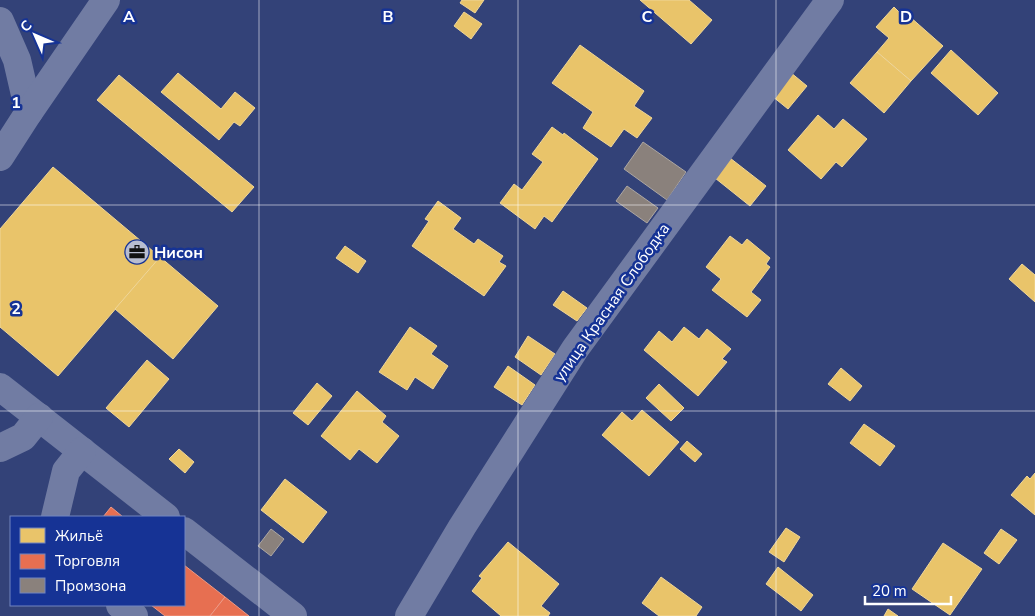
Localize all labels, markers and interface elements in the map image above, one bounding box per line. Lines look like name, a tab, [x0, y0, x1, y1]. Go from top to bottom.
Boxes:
text: A	[123, 6, 135, 28]
text: B	[382, 6, 394, 28]
text: C	[642, 6, 653, 28]
text: D	[900, 6, 912, 28]
north arrow	[10, 10, 60, 60]
text: С	[16, 16, 37, 36]
text: 1	[11, 92, 21, 114]
street label: улица Красная Слободка	[549, 219, 675, 386]
office icon: Нисон	[124, 239, 150, 265]
place label: Нисон	[154, 242, 203, 264]
text: 2	[11, 298, 21, 320]
legend	[10, 516, 185, 606]
text: Жильё	[55, 526, 103, 546]
text: Торговля	[55, 551, 120, 571]
scale bar	[865, 574, 951, 606]
text: Промзона	[55, 576, 126, 596]
text: 20 m	[872, 581, 907, 601]

